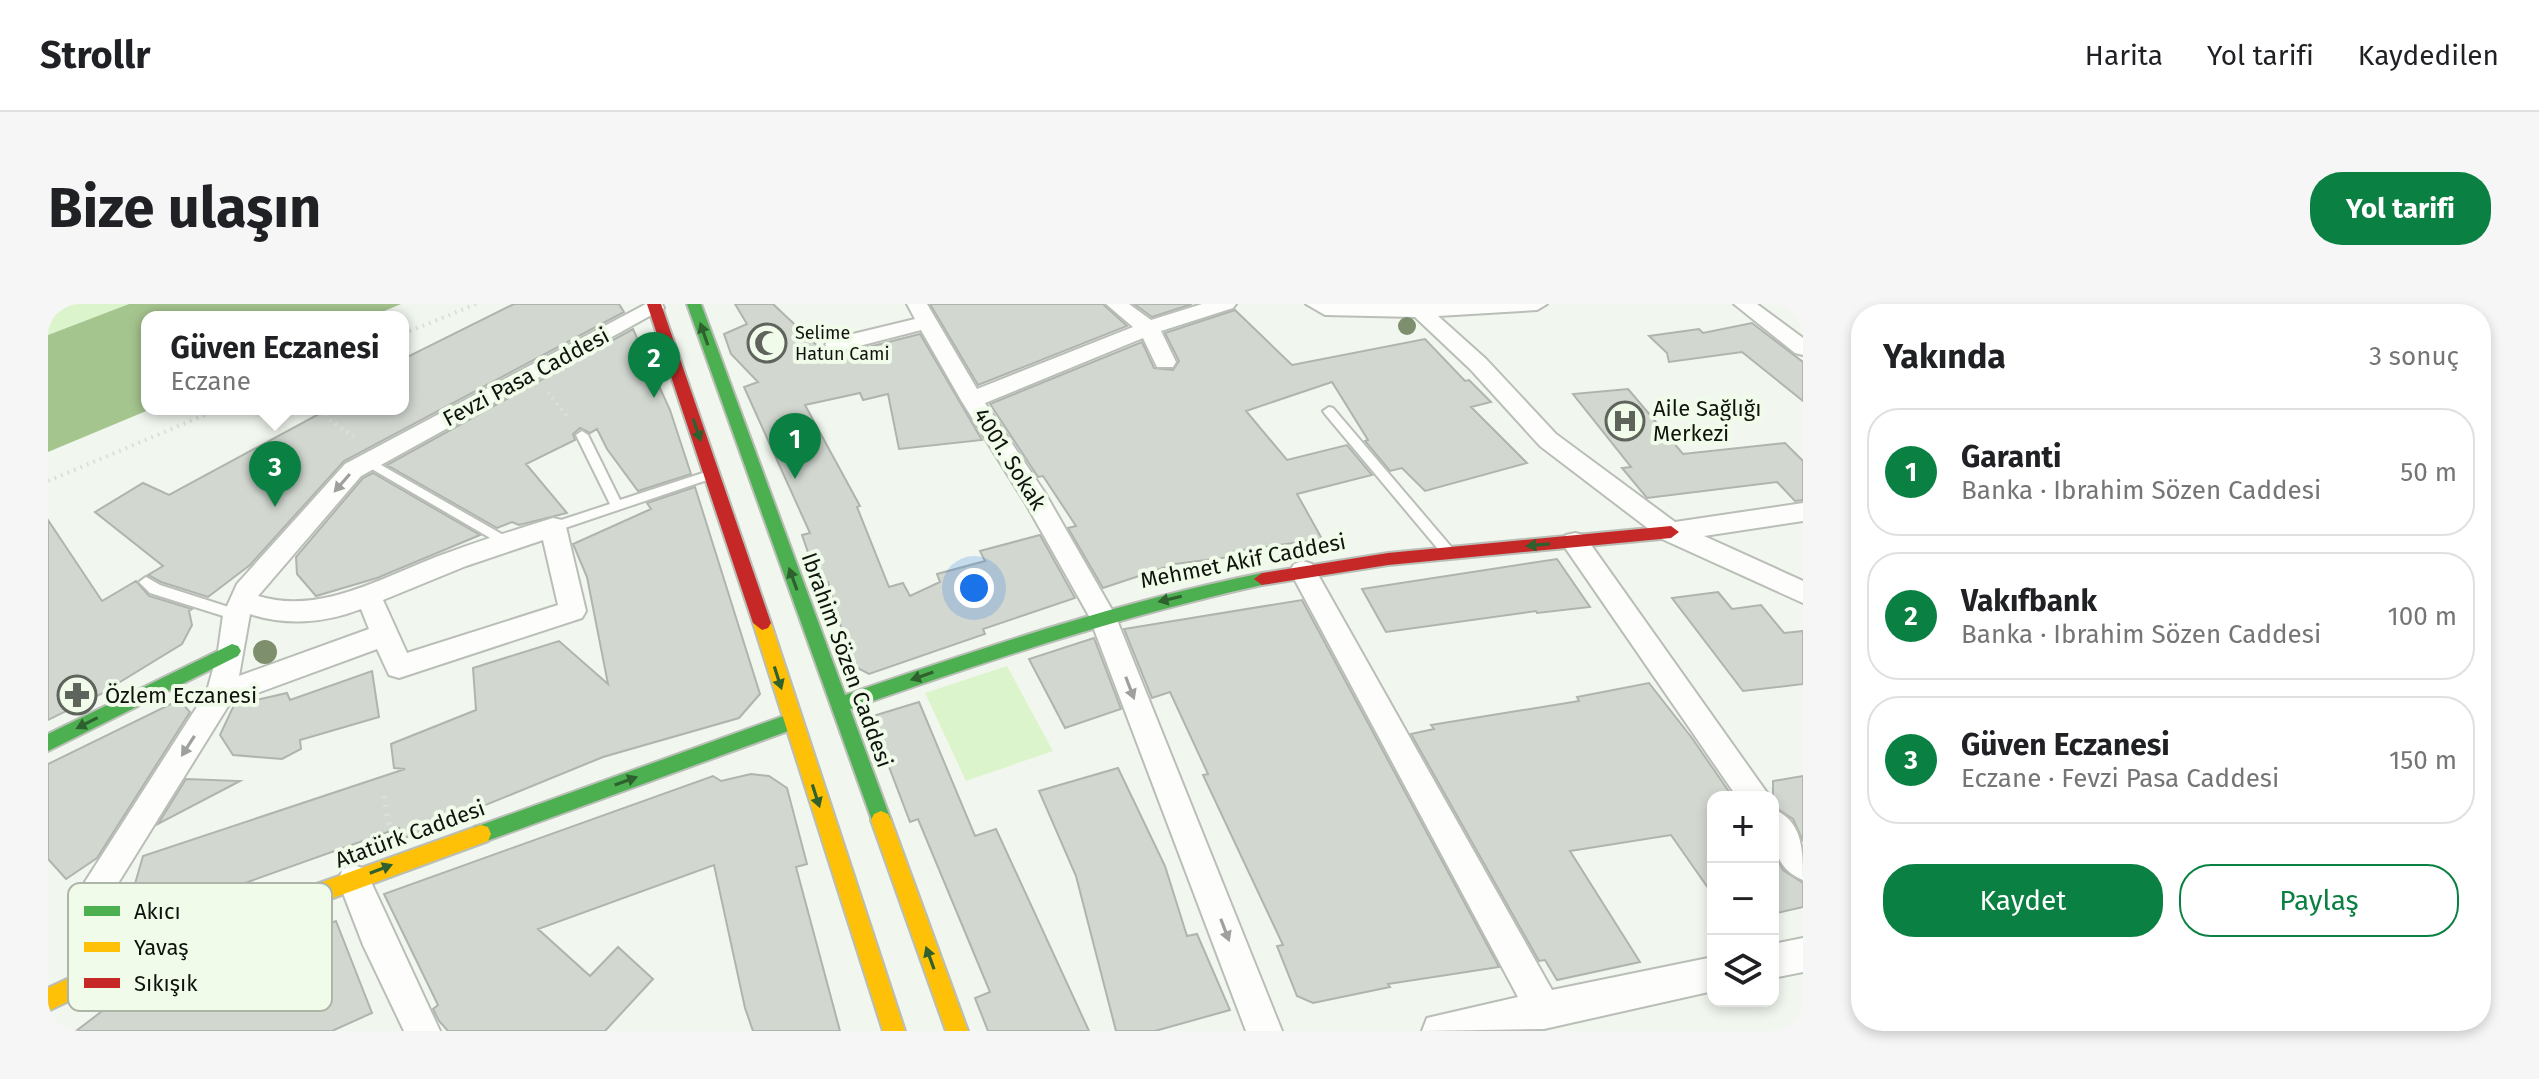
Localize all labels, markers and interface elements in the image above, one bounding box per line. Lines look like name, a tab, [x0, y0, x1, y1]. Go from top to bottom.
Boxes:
text: Strollr	[40, 32, 151, 78]
text: Harita	[2085, 39, 2163, 72]
text: Yol tarifi	[2207, 39, 2314, 72]
text: Kaydedilen	[2358, 39, 2499, 72]
button: Yol tarifi	[2310, 172, 2491, 245]
text: Bize ulaşın	[48, 175, 321, 242]
popup	[141, 311, 409, 415]
street label: Fevzi Pasa Caddesi	[438, 322, 614, 432]
one-way arrow	[698, 322, 710, 346]
mosque icon: Selime Hatun Cami	[746, 322, 788, 364]
place label: Selime Hatun Cami	[795, 322, 890, 365]
text: Güven Eczanesi	[171, 330, 379, 366]
pin: 2	[628, 332, 680, 398]
text: Yakında	[1883, 336, 2006, 377]
text: 3 sonuç	[2369, 341, 2459, 372]
text: Eczane	[171, 366, 251, 397]
place label: Aile Sağlığı Merkezi	[1653, 395, 1761, 447]
hospital icon: Aile Sağlığı Merkezi	[1604, 400, 1646, 442]
street label: 4001. Sokak	[968, 403, 1052, 516]
pin: 1	[769, 413, 821, 479]
one-way arrow	[692, 419, 704, 443]
text: Garanti	[1961, 439, 2062, 475]
pin: 3	[249, 441, 301, 507]
text: 1	[1905, 457, 1917, 488]
text: 50 m	[2400, 457, 2457, 488]
one-way arrow	[334, 473, 352, 492]
text: Banka · Ibrahim Sözen Caddesi	[1961, 475, 2321, 506]
street label: Mehmet Akif Caddesi	[1138, 528, 1348, 594]
one-way arrow	[1525, 539, 1550, 552]
street label: Ibrahim Sözen Caddesi	[796, 549, 898, 771]
one-way arrow	[786, 566, 798, 590]
your location	[954, 568, 994, 608]
text: Vakıfbank	[1961, 583, 2097, 619]
one-way arrow	[1158, 593, 1183, 605]
text: 2	[1904, 601, 1918, 632]
text: 100 m	[2388, 601, 2457, 632]
text: Banka · Ibrahim Sözen Caddesi	[1961, 619, 2321, 650]
one-way arrow	[772, 666, 785, 690]
one-way arrow	[910, 671, 934, 683]
pharmacy icon: Özlem Eczanesi	[56, 674, 98, 716]
one-way arrow	[1124, 676, 1137, 700]
place label: Özlem Eczanesi	[105, 682, 257, 709]
one-way arrow	[75, 717, 98, 730]
text: Güven Eczanesi	[1961, 727, 2170, 763]
one-way arrow	[181, 735, 195, 757]
text: 3	[1904, 745, 1918, 776]
text: 150 m	[2389, 745, 2457, 776]
text: Eczane · Fevzi Pasa Caddesi	[1961, 763, 2279, 794]
one-way arrow	[614, 774, 638, 787]
one-way arrow	[811, 784, 823, 808]
map controls	[1707, 791, 1779, 1007]
button: +	[1707, 791, 1779, 863]
street label: Atatürk Caddesi	[331, 794, 489, 874]
one-way arrow	[369, 862, 393, 875]
button: −	[1707, 863, 1779, 935]
button: Kaydet	[1883, 864, 2163, 937]
button: Paylaş	[2179, 864, 2459, 937]
legend	[68, 883, 332, 1011]
text: Akıcı	[134, 898, 181, 925]
one-way arrow	[1219, 918, 1232, 942]
text: Yavaş	[134, 934, 189, 961]
button: layers	[1707, 935, 1779, 1007]
one-way arrow	[923, 946, 936, 970]
text: Sıkışık	[134, 970, 198, 997]

